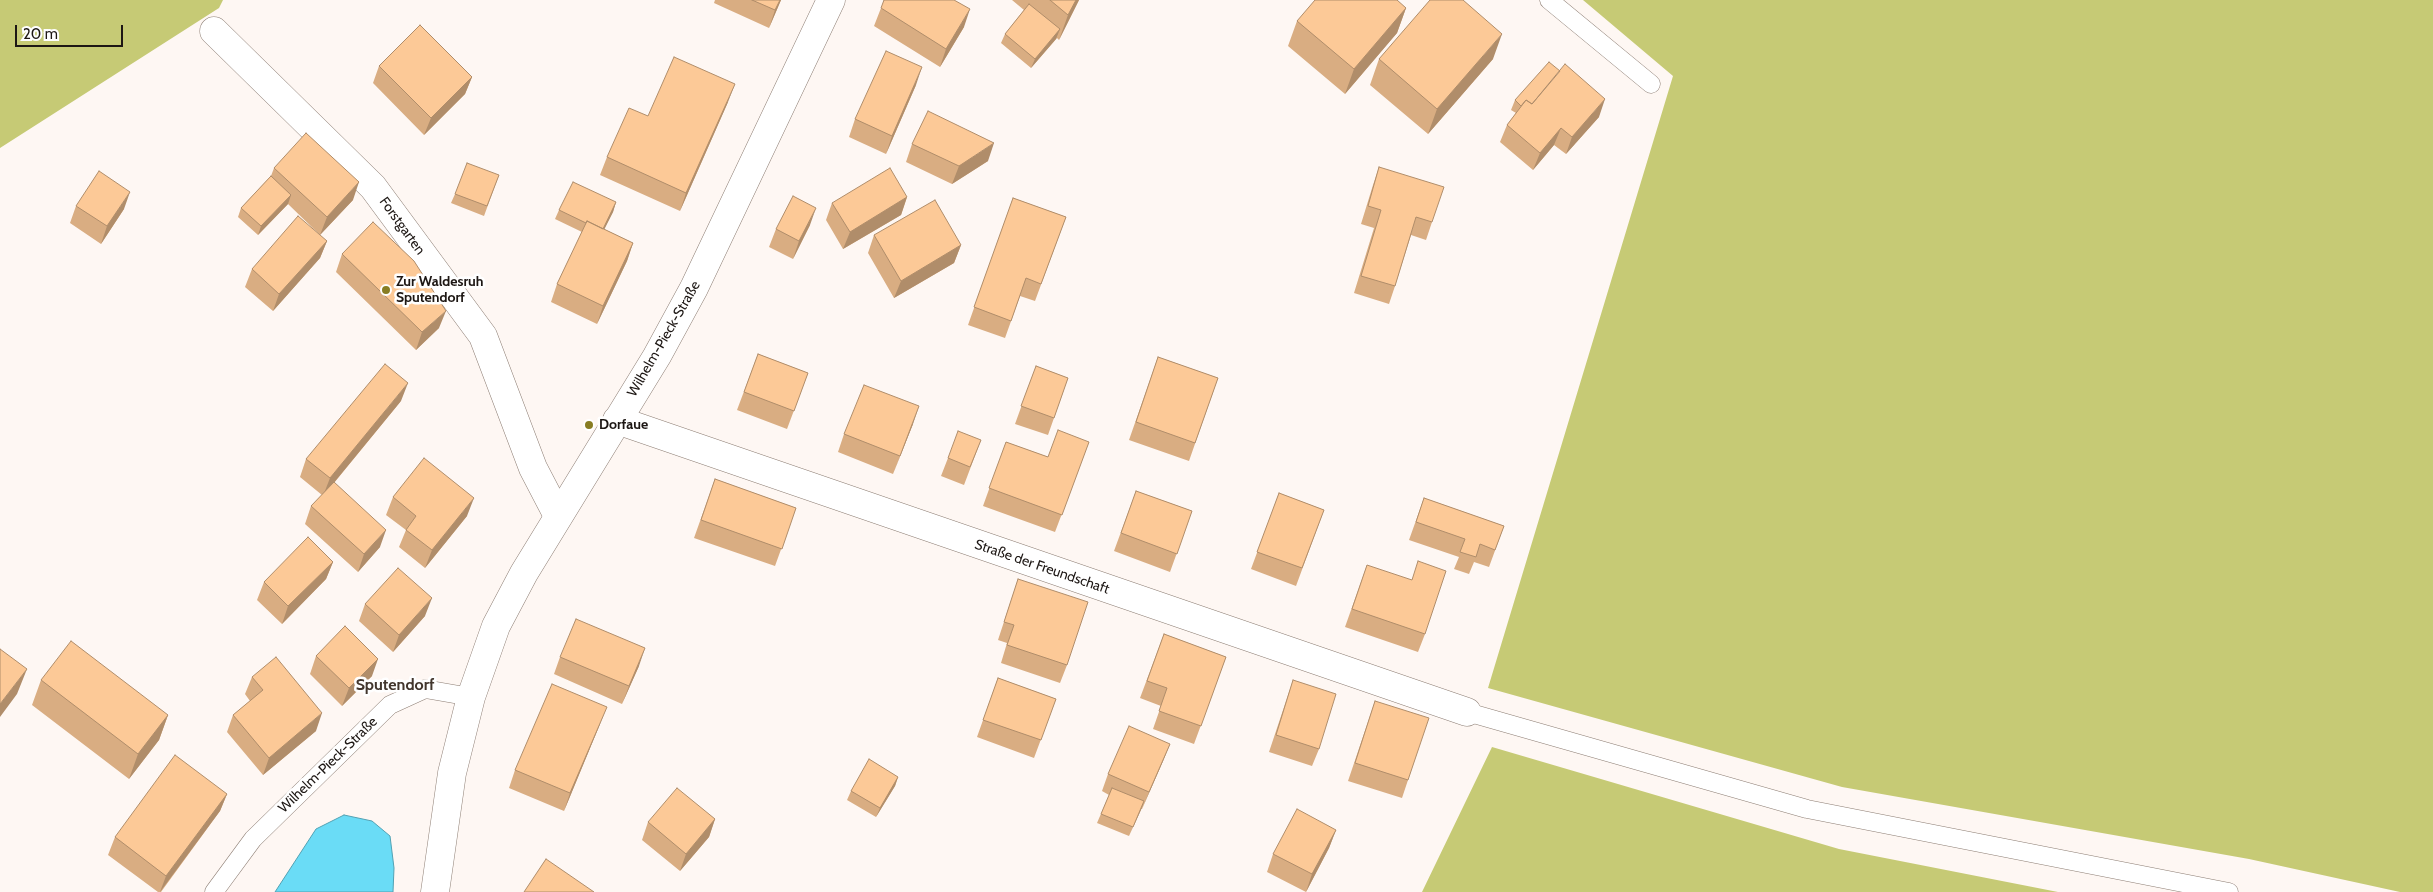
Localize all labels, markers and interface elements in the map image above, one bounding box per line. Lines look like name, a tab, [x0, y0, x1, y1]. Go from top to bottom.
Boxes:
scale bar	[18, 15, 125, 47]
text: 20 m	[23, 25, 58, 43]
street label: Forstgarten	[375, 194, 429, 258]
place label: Zur Waldesruh Sputendorf	[396, 274, 484, 306]
street label: Wilhelm-Pieck-Straße	[624, 278, 704, 400]
marker: Zur Waldesruh Sputendorf	[380, 284, 392, 296]
place label: Dorfaue	[599, 417, 648, 433]
marker: Dorfaue	[583, 419, 595, 431]
street label: Straße der Freundschaft	[972, 536, 1112, 598]
district label: Sputendorf	[356, 675, 434, 695]
street label: Wilhelm-Pieck-Straße	[275, 714, 381, 816]

